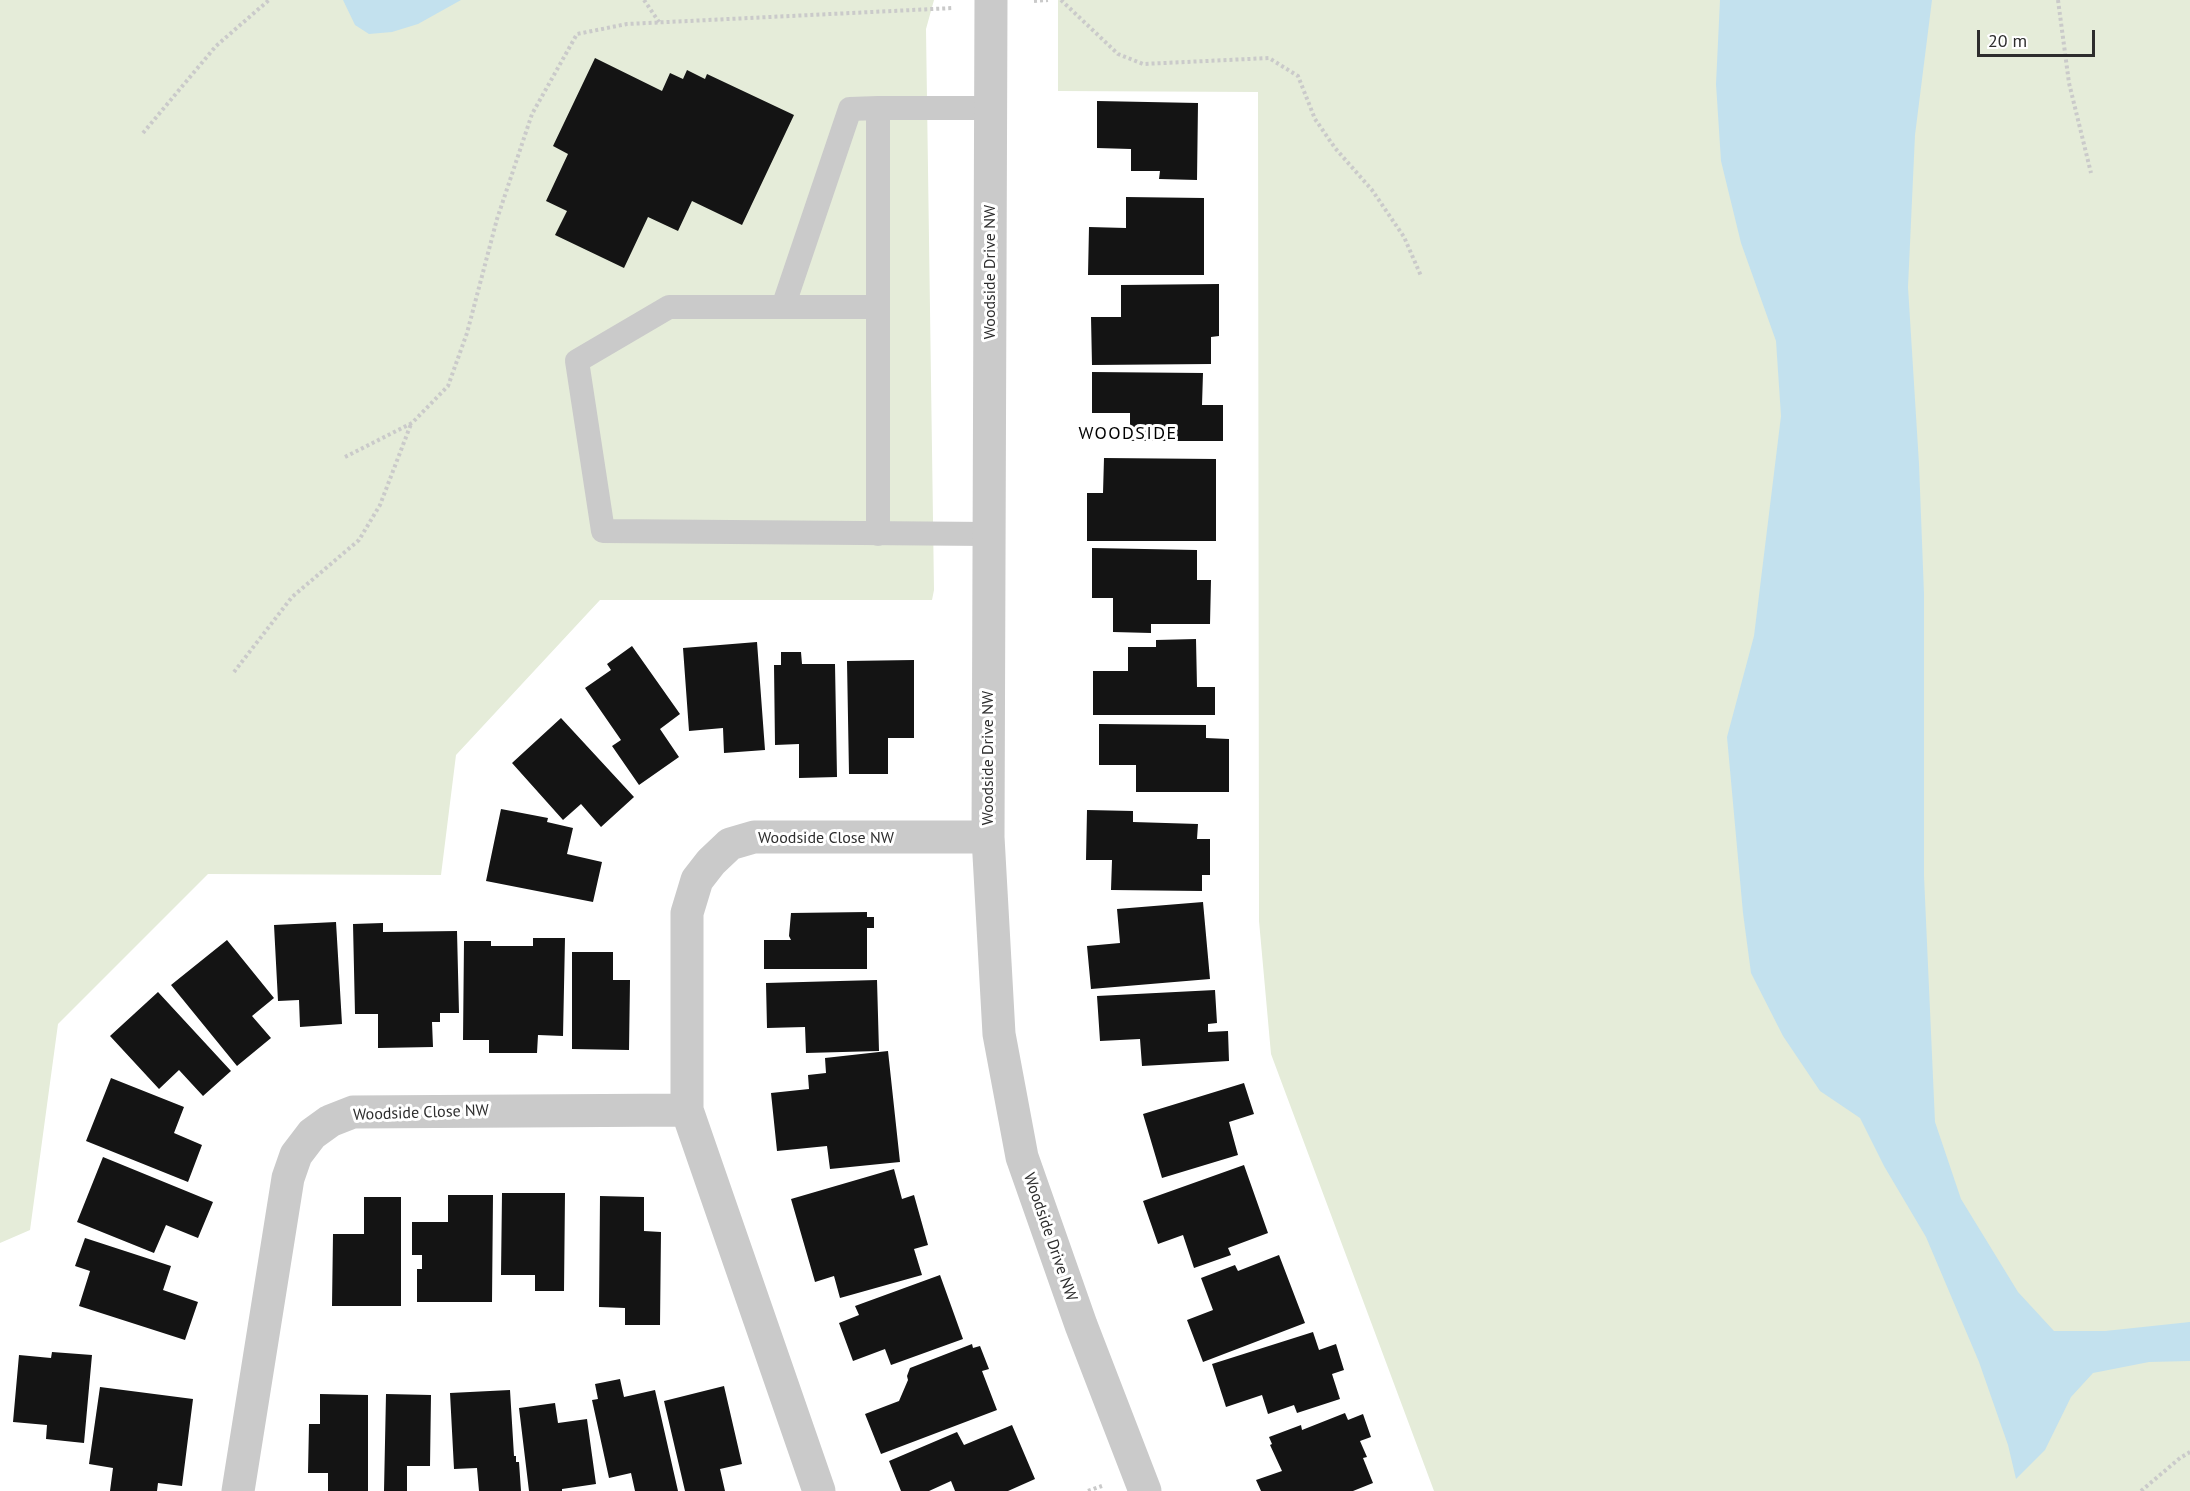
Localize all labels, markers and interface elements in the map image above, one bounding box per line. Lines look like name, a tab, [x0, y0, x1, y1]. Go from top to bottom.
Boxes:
scale bar	[1980, 18, 2098, 56]
text: 20 m	[1988, 29, 2027, 52]
street label: Woodside Drive NW	[980, 205, 1000, 339]
district label: WOODSIDE	[1078, 423, 1178, 445]
street label: Woodside Drive NW	[978, 691, 998, 825]
street label: Woodside Close NW	[758, 828, 894, 848]
street label: Woodside Close NW	[353, 1101, 489, 1125]
street label: Woodside Drive NW	[1019, 1170, 1081, 1304]

